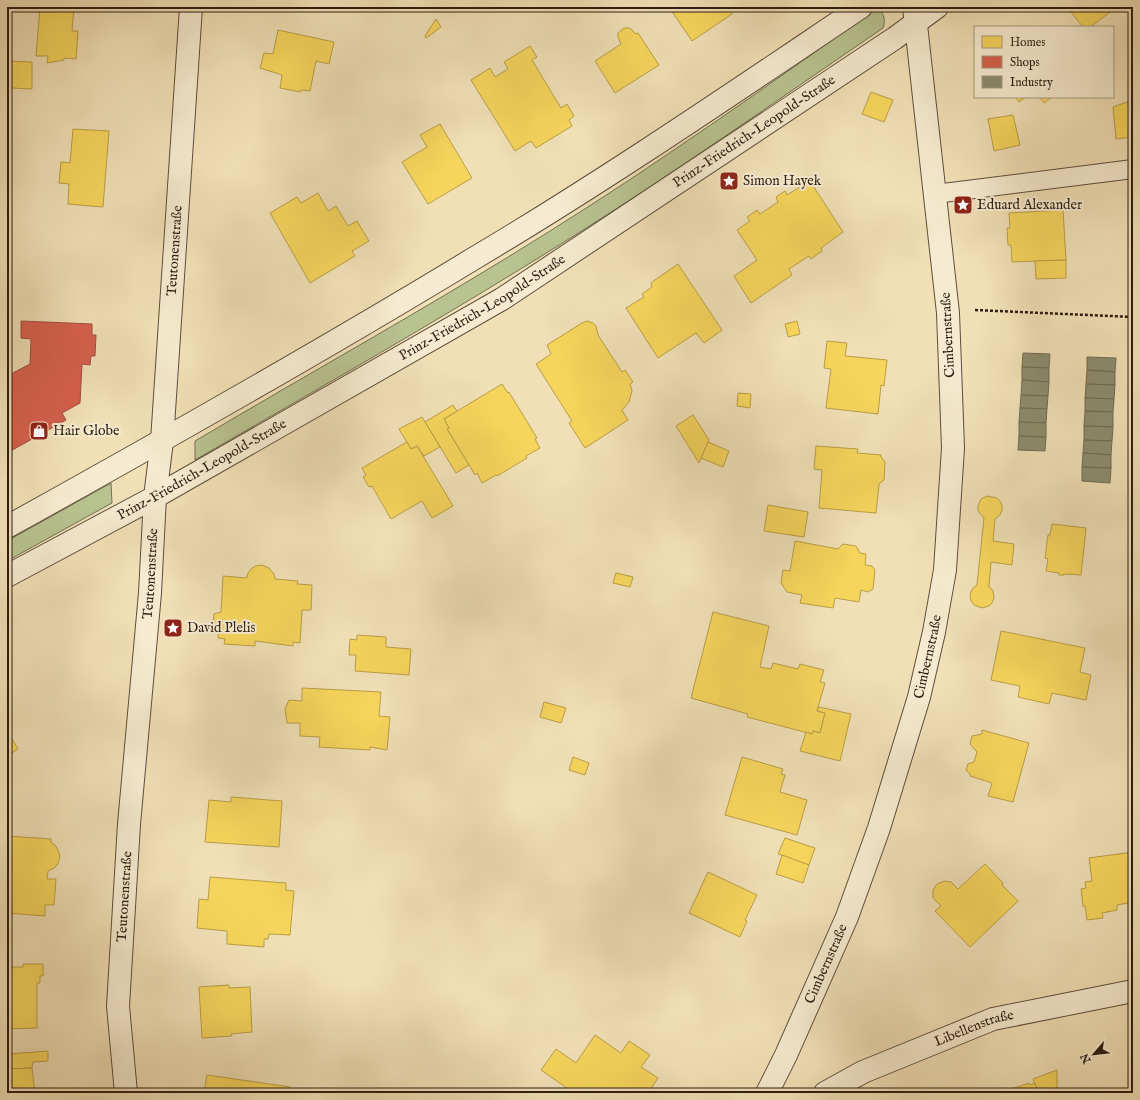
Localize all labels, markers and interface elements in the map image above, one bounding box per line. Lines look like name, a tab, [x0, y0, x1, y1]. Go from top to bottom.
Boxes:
legend	[974, 26, 1114, 98]
text: Homes	[1010, 35, 1046, 50]
text: Shops	[1010, 55, 1040, 71]
street label: Prinz-Friedrich-Leopold-Straße	[669, 71, 839, 192]
text: Industry	[1010, 75, 1053, 90]
place icon: Simon Hayek	[718, 170, 740, 192]
place label: Simon Hayek	[743, 172, 822, 190]
place icon: Eduard Alexander	[952, 194, 974, 216]
place label: Eduard Alexander	[977, 196, 1082, 214]
street label: Teutonenstraße	[163, 204, 187, 297]
street label: Prinz-Friedrich-Leopold-Straße	[396, 250, 569, 365]
street label: Cimbernstraße	[937, 291, 959, 378]
street label: Prinz-Friedrich-Leopold-Straße	[114, 415, 290, 524]
shop icon: Hair Globe	[28, 420, 50, 442]
place label: Hair Globe	[53, 422, 120, 440]
street label: Teutonenstraße	[139, 527, 162, 620]
street label: Cimbernstraße	[910, 613, 946, 701]
place icon: David Plelis	[162, 617, 184, 639]
place label: David Plelis	[187, 619, 255, 637]
street label: Teutonenstraße	[113, 850, 136, 942]
street label: Cimbernstraße	[801, 921, 852, 1007]
street label: Libellenstraße	[932, 1006, 1016, 1051]
north arrow	[1074, 1034, 1114, 1074]
text: N	[1077, 1050, 1095, 1067]

